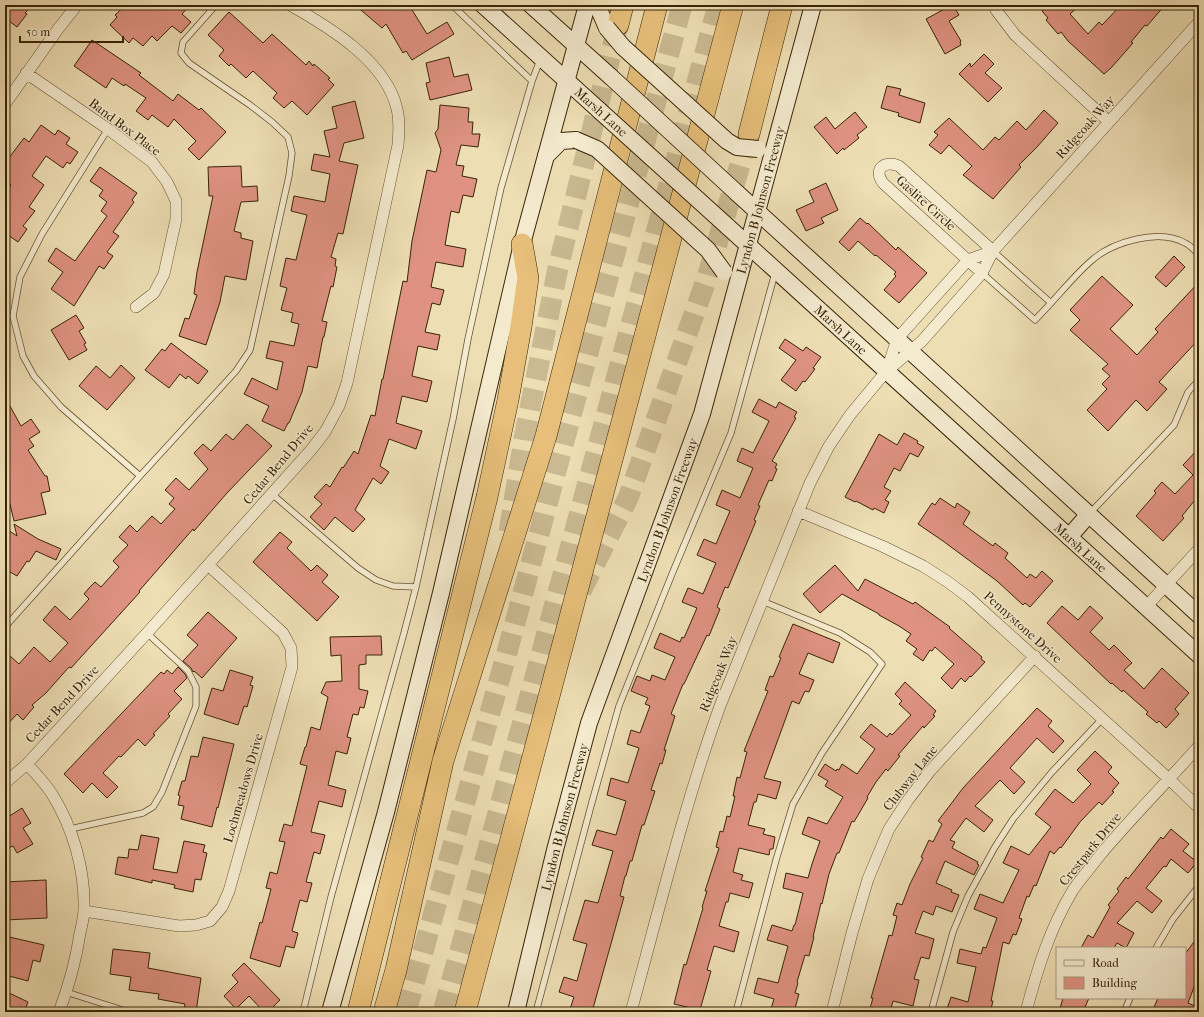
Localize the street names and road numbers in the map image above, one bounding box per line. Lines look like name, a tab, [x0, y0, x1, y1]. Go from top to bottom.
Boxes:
street label: Marsh Lane	[571, 84, 631, 140]
street label: Ridgeoak Way	[1053, 91, 1118, 162]
street label: Band Box Place	[86, 95, 164, 159]
street label: Lyndon B Johnson Freeway	[733, 123, 788, 275]
street label: Gaslite Circle	[893, 172, 959, 234]
street label: Marsh Lane	[811, 302, 871, 358]
street label: Cedar Bend Drive	[240, 420, 316, 507]
street label: Lyndon B Johnson Freeway	[634, 435, 701, 584]
street label: Marsh Lane	[1051, 520, 1111, 576]
street label: Pennystone Drive	[981, 588, 1066, 666]
street label: Ridgeoak Way	[696, 633, 740, 714]
street label: Cedar Bend Drive	[22, 662, 102, 746]
street label: Lochmeadows Drive	[220, 731, 266, 844]
street label: Lyndon B Johnson Freeway	[538, 740, 591, 892]
street label: Clubway Lane	[880, 742, 941, 814]
street label: Crestpark Drive	[1056, 809, 1124, 889]

